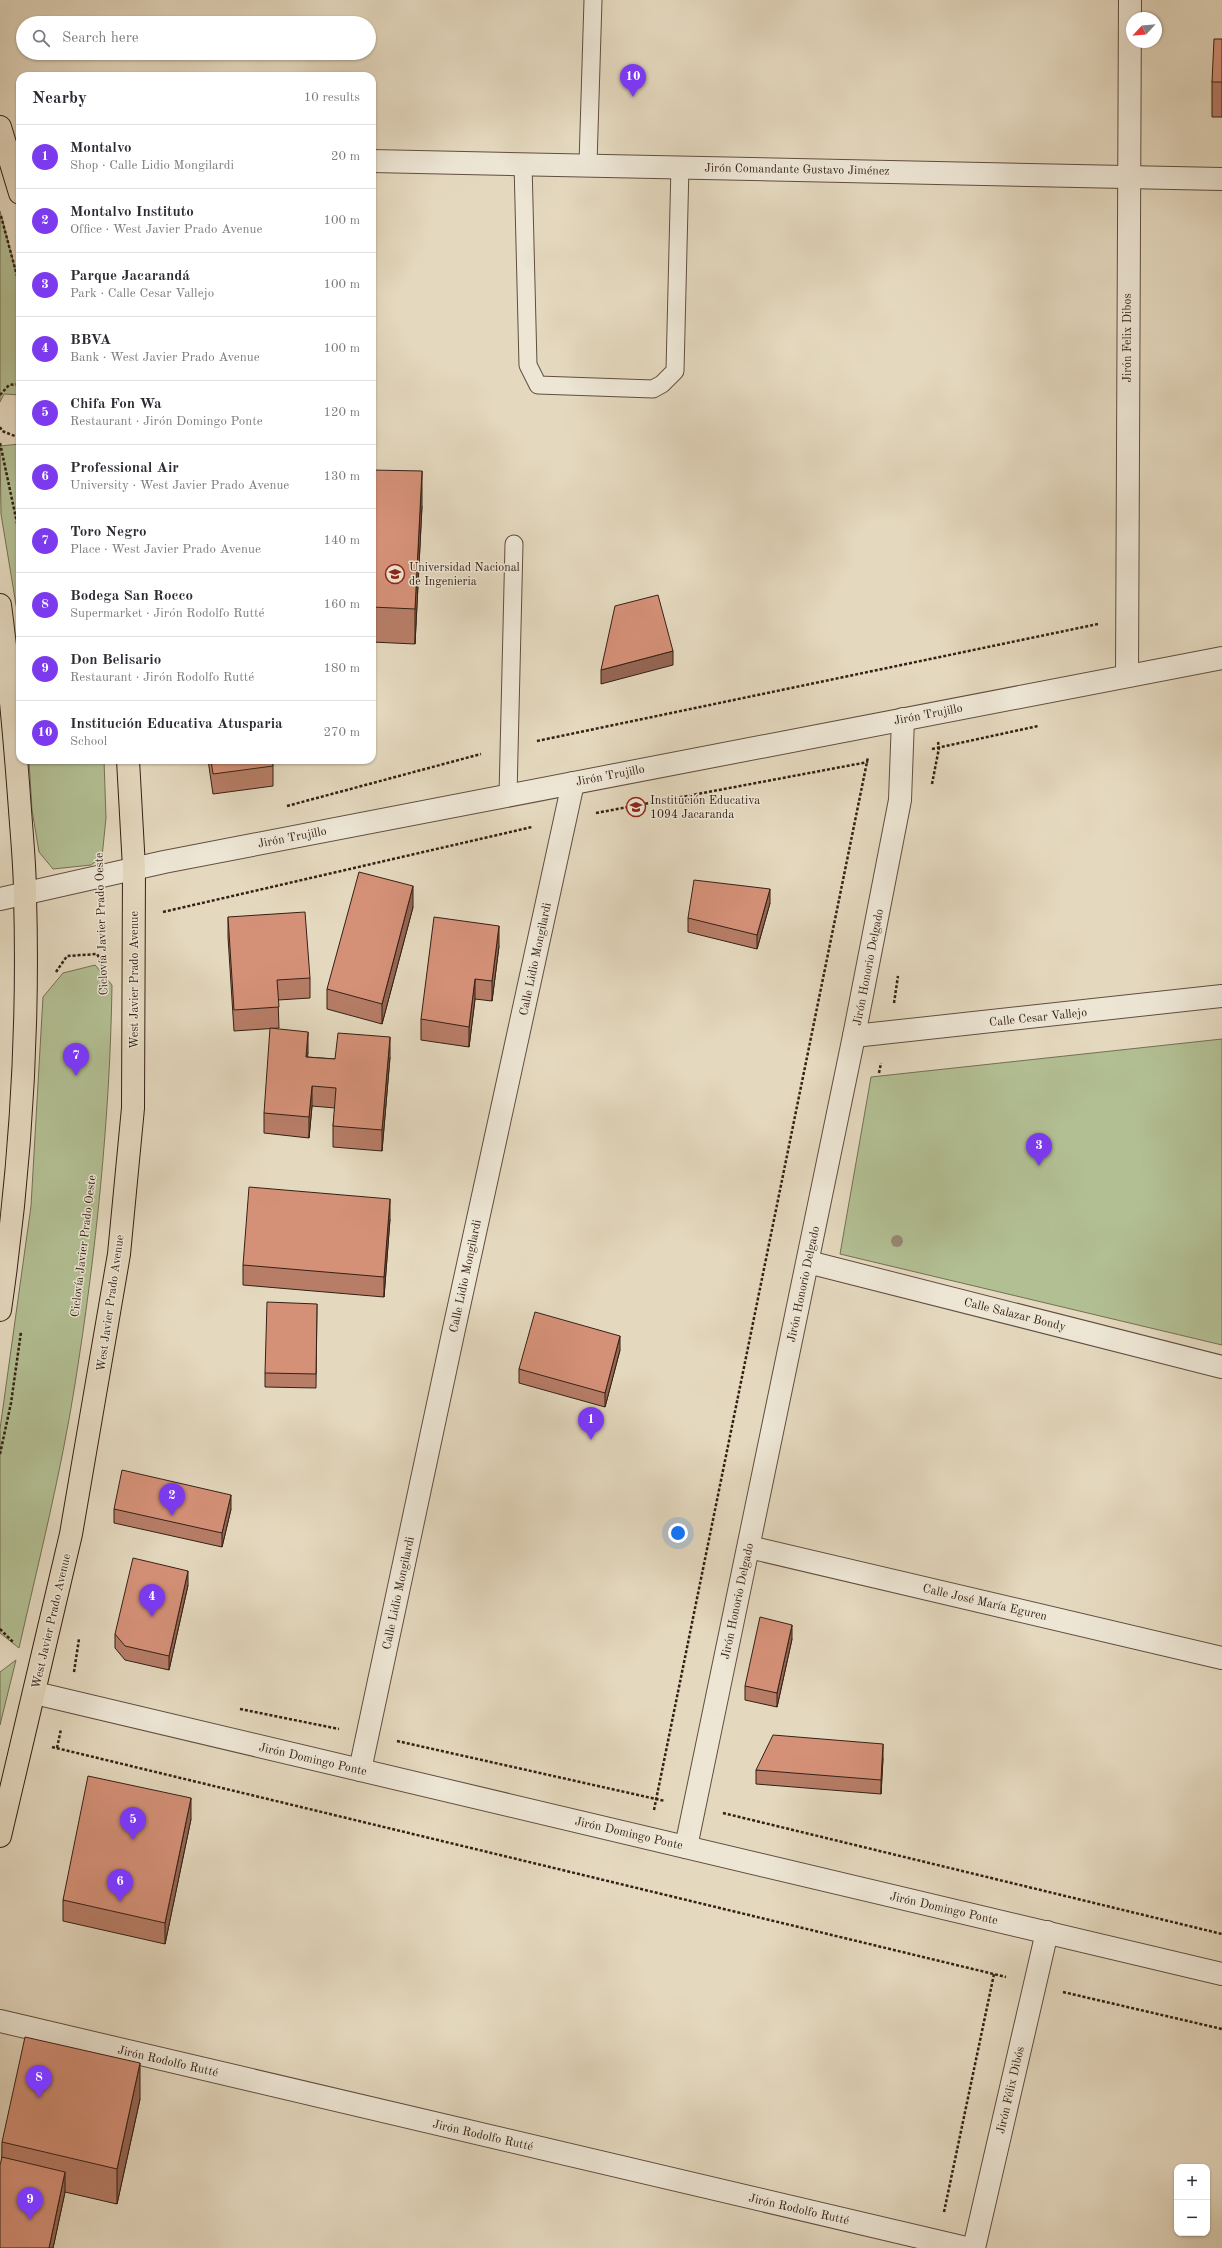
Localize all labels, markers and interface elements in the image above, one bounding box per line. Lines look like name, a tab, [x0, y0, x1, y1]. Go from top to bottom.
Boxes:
north arrow	[1126, 12, 1162, 48]
search box	[16, 16, 376, 60]
icon: search	[30, 27, 52, 49]
text: Search here	[62, 31, 139, 46]
pin: 10	[620, 64, 646, 97]
text: Nearby	[32, 90, 87, 107]
text: 10 results	[304, 91, 360, 104]
text: Montalvo	[70, 141, 132, 156]
text: 1	[41, 150, 49, 163]
text: 20 m	[331, 150, 360, 163]
text: Shop · Calle Lidio Mongilardi	[70, 159, 234, 172]
street label: Jirón Comandante Gustavo Jiménez	[704, 162, 890, 178]
text: Montalvo Instituto	[70, 205, 194, 220]
text: 2	[41, 214, 49, 227]
text: 100 m	[323, 214, 360, 227]
text: Office · West Javier Prado Avenue	[70, 223, 262, 236]
text: Parque Jacarandá	[70, 269, 190, 284]
text: 3	[41, 278, 49, 291]
text: 100 m	[323, 278, 360, 291]
text: Park · Calle Cesar Vallejo	[70, 287, 214, 300]
street label: Jirón Felix Dibos	[1122, 293, 1134, 383]
text: BBVA	[70, 333, 111, 348]
text: 4	[41, 342, 49, 355]
text: 100 m	[323, 342, 360, 355]
text: Bank · West Javier Prado Avenue	[70, 351, 260, 364]
text: Chifa Fon Wa	[70, 397, 162, 412]
text: 5	[41, 406, 49, 419]
text: 120 m	[323, 406, 360, 419]
text: Restaurant · Jirón Domingo Ponte	[70, 415, 263, 428]
text: Professional Air	[70, 461, 179, 476]
text: 6	[41, 470, 49, 483]
text: 130 m	[323, 470, 360, 483]
text: University · West Javier Prado Avenue	[70, 479, 289, 492]
text: Toro Negro	[70, 525, 147, 540]
text: 7	[41, 534, 49, 547]
text: 140 m	[323, 534, 360, 547]
text: Place · West Javier Prado Avenue	[70, 543, 261, 556]
place label: Universidad Nacional de Ingenieria	[409, 562, 520, 588]
school or university icon: Universidad Nacional de Ingenieria	[384, 563, 406, 585]
text: Bodega San Rocco	[70, 589, 193, 604]
text: 8	[41, 598, 49, 611]
text: 160 m	[323, 598, 360, 611]
text: Supermarket · Jirón Rodolfo Rutté	[70, 607, 265, 620]
text: Don Belisario	[70, 653, 161, 668]
text: 9	[41, 662, 49, 675]
text: 180 m	[323, 662, 360, 675]
text: Restaurant · Jirón Rodolfo Rutté	[70, 671, 254, 684]
street label: Jirón Trujillo	[893, 702, 964, 728]
text: Institución Educativa Atusparia	[70, 717, 283, 732]
text: 10	[37, 726, 53, 739]
text: 270 m	[323, 726, 360, 739]
text: School	[70, 735, 107, 748]
street label: Jirón Trujillo	[575, 763, 646, 789]
place label: Institución Educativa 1094 Jacaranda	[650, 795, 760, 821]
school or university icon: Institución Educativa 1094 Jacaranda	[625, 796, 647, 818]
street label: Jirón Trujillo	[257, 825, 328, 851]
street label: Ciclovía Javier Prado Oeste	[93, 852, 110, 996]
street label: Calle Lidio Mongilardi	[518, 902, 554, 1017]
street label: Jirón Honorio Delgado	[852, 908, 886, 1026]
street label: West Javier Prado Avenue	[129, 910, 141, 1049]
street label: Calle Cesar Vallejo	[989, 1007, 1088, 1029]
pin: 7	[63, 1043, 89, 1076]
pin: 3	[1026, 1133, 1052, 1166]
street label: Ciclovía Javier Prado Oeste	[69, 1174, 99, 1318]
street label: Calle Lidio Mongilardi	[448, 1219, 484, 1334]
street label: Jirón Honorio Delgado	[786, 1225, 822, 1343]
street label: West Javier Prado Avenue	[95, 1233, 127, 1372]
street label: Calle Salazar Bondy	[963, 1296, 1068, 1334]
pin: 1	[578, 1407, 604, 1440]
pin: 2	[159, 1483, 185, 1516]
your location	[668, 1523, 688, 1543]
street label: Calle Lidio Mongilardi	[381, 1536, 417, 1651]
street label: Jirón Honorio Delgado	[720, 1542, 756, 1660]
street label: West Javier Prado Avenue	[31, 1552, 73, 1690]
street label: Calle José María Eguren	[921, 1583, 1049, 1623]
pin: 4	[139, 1584, 165, 1617]
street label: Jirón Domingo Ponte	[258, 1742, 368, 1778]
pin: 5	[120, 1807, 146, 1840]
street label: Jirón Domingo Ponte	[574, 1816, 684, 1852]
pin: 6	[107, 1869, 133, 1902]
street label: Jirón Domingo Ponte	[889, 1891, 999, 1927]
street label: Jirón Rodolfo Rutté	[116, 2045, 220, 2079]
street label: Jirón Félix Dibós	[995, 2045, 1027, 2135]
pin: 8	[26, 2065, 52, 2098]
street label: Jirón Rodolfo Rutté	[431, 2119, 535, 2153]
map controls	[1174, 2164, 1210, 2236]
button: +	[1174, 2164, 1210, 2200]
pin: 9	[17, 2187, 43, 2220]
street label: Jirón Rodolfo Rutté	[747, 2193, 851, 2227]
button: −	[1174, 2200, 1210, 2236]

